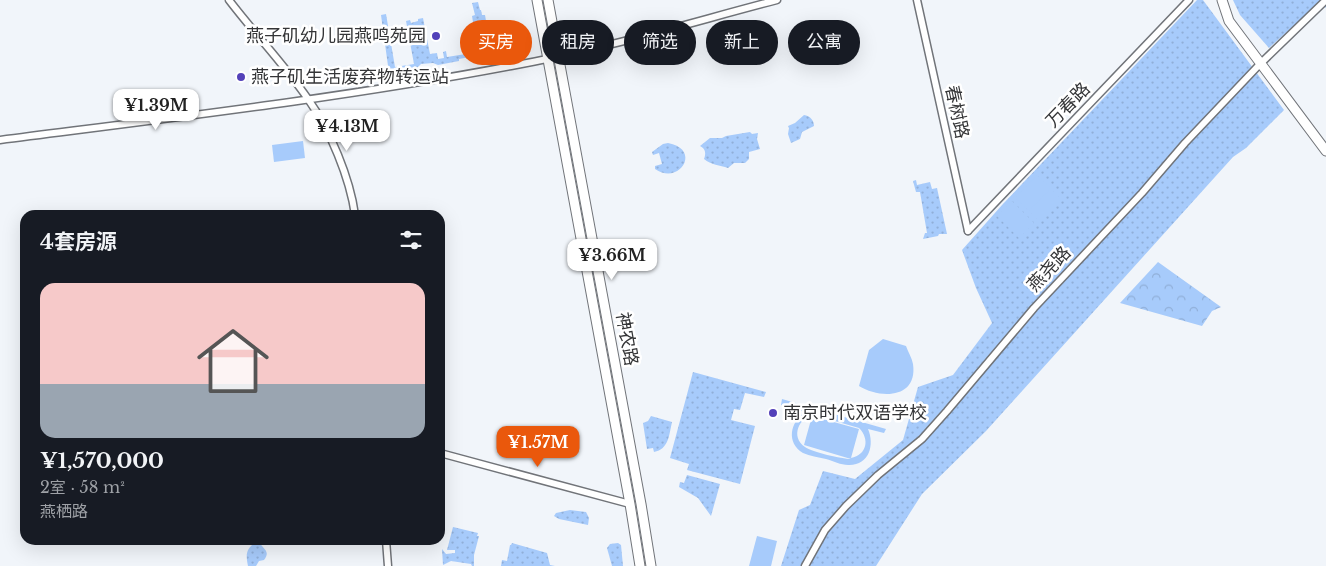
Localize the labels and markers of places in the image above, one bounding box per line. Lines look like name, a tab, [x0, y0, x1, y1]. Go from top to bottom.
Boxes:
place label: 燕子矶幼儿园燕鸣苑园	[246, 25, 426, 47]
marker: 燕子矶幼儿园燕鸣苑园	[430, 30, 442, 42]
place label: 燕子矶生活废弃物转运站	[251, 66, 449, 88]
marker: 燕子矶生活废弃物转运站	[235, 71, 247, 83]
pin: ¥1.39M	[115, 88, 197, 131]
pin: ¥4.13M	[306, 110, 388, 152]
pin: ¥3.66M	[571, 238, 653, 281]
place label: 南京时代双语学校	[783, 402, 927, 424]
marker: 南京时代双语学校	[767, 407, 779, 419]
pin: ¥1.57M	[497, 426, 579, 468]

